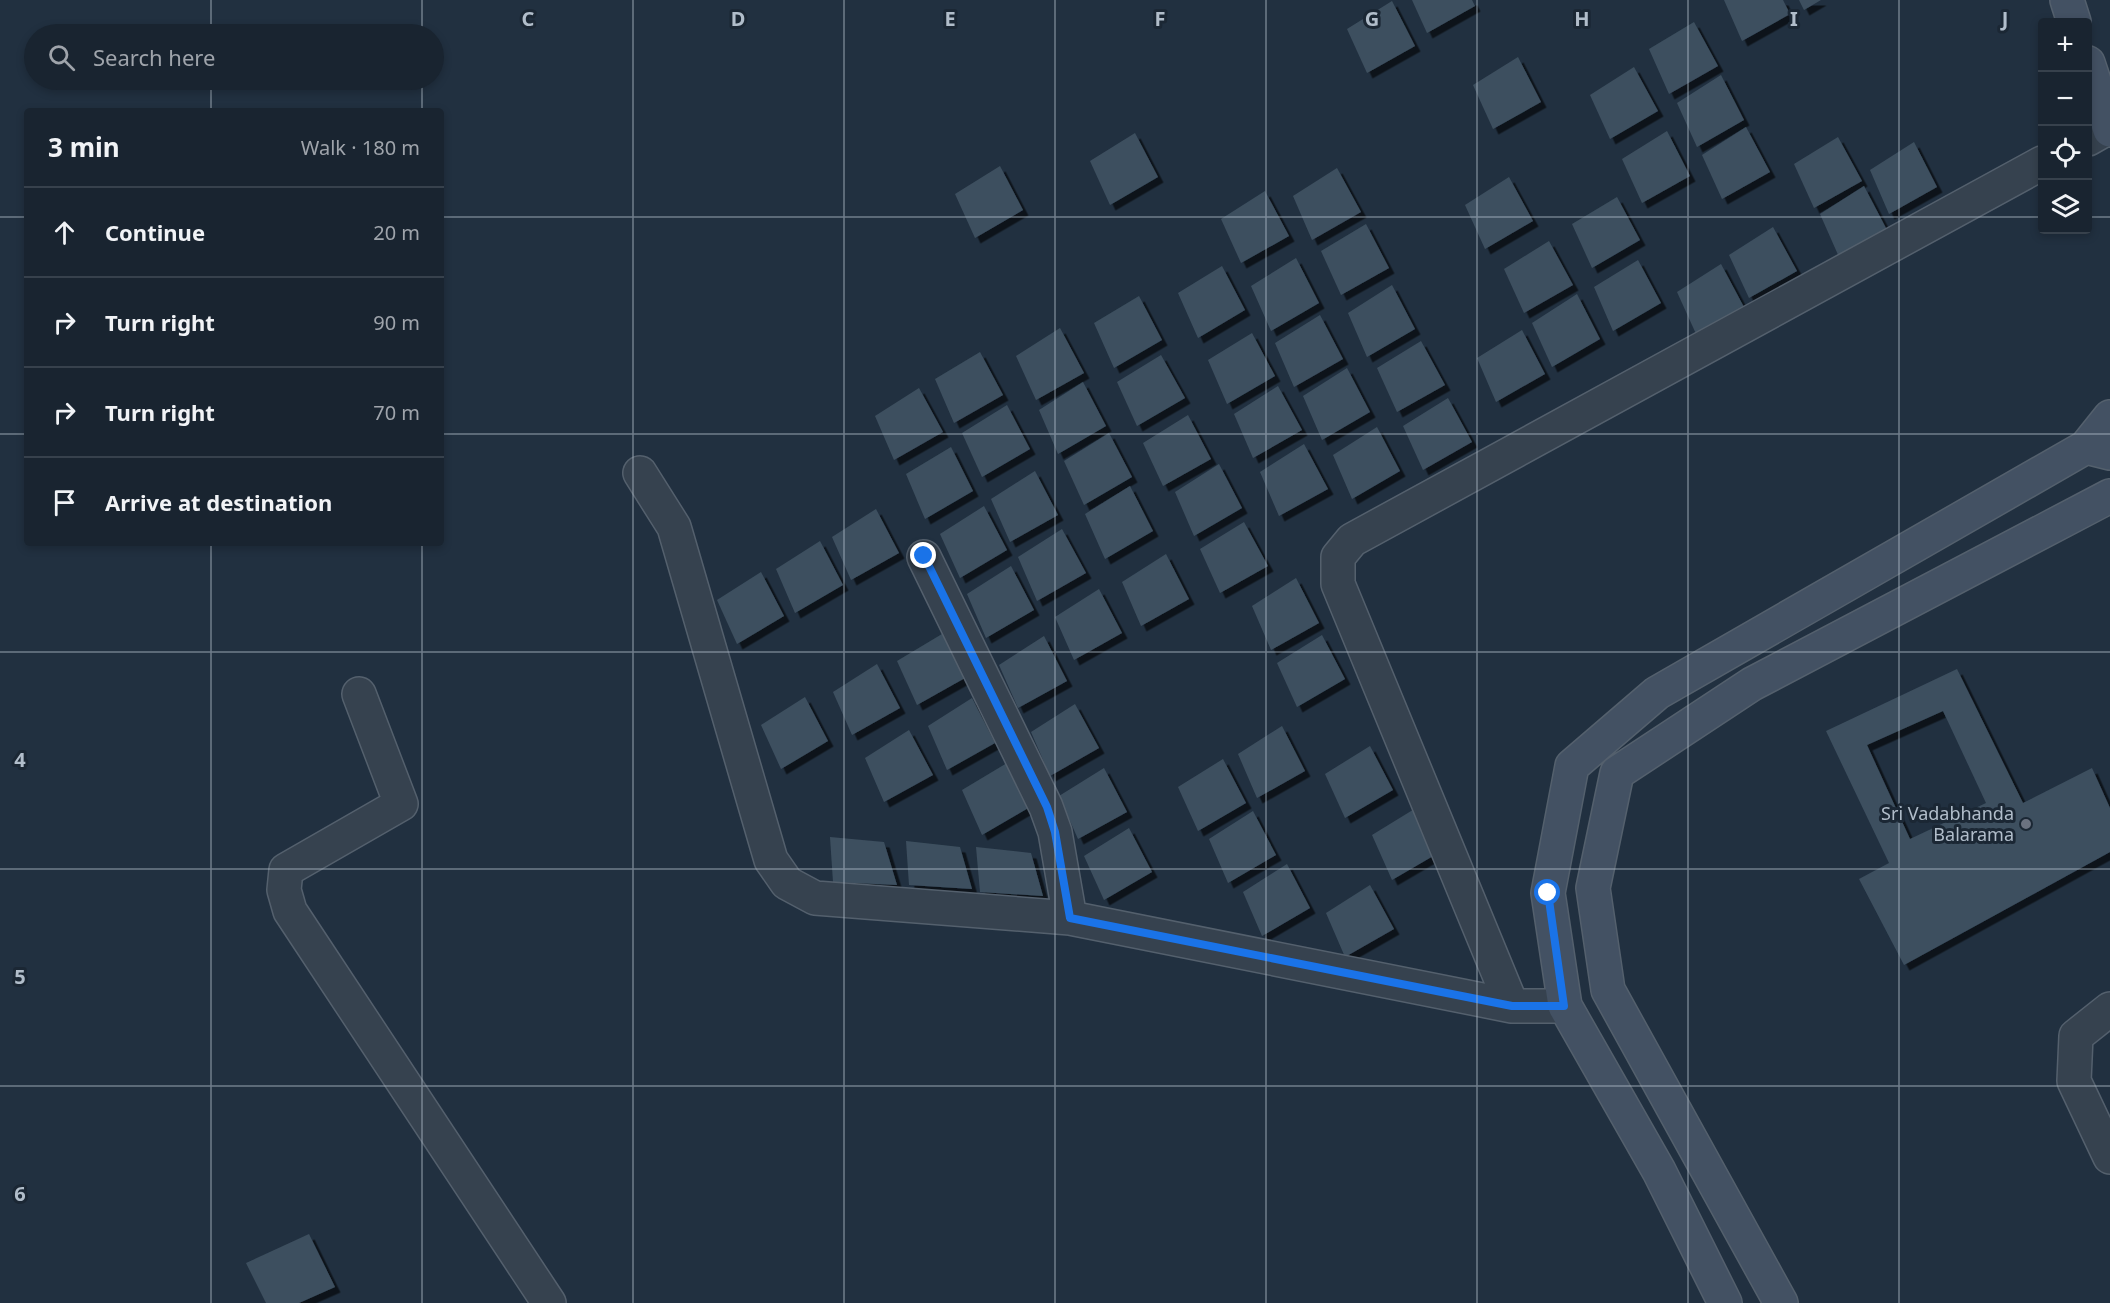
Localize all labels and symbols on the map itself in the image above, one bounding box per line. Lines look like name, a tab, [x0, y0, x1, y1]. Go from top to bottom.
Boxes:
text: C	[522, 5, 535, 32]
text: D	[731, 5, 745, 32]
text: E	[944, 5, 956, 32]
text: F	[1155, 5, 1165, 32]
text: G	[1365, 5, 1379, 32]
text: H	[1574, 5, 1590, 32]
text: I	[1790, 5, 1798, 32]
text: J	[2000, 5, 2008, 32]
route end	[910, 542, 936, 568]
text: 4	[14, 746, 26, 773]
place label: Sri Vadabhanda Balarama	[1881, 801, 2014, 846]
marker: Sri Vadabhanda Balarama	[2019, 817, 2033, 831]
route start	[1534, 879, 1560, 905]
text: 5	[14, 963, 26, 990]
text: 6	[14, 1180, 26, 1207]

